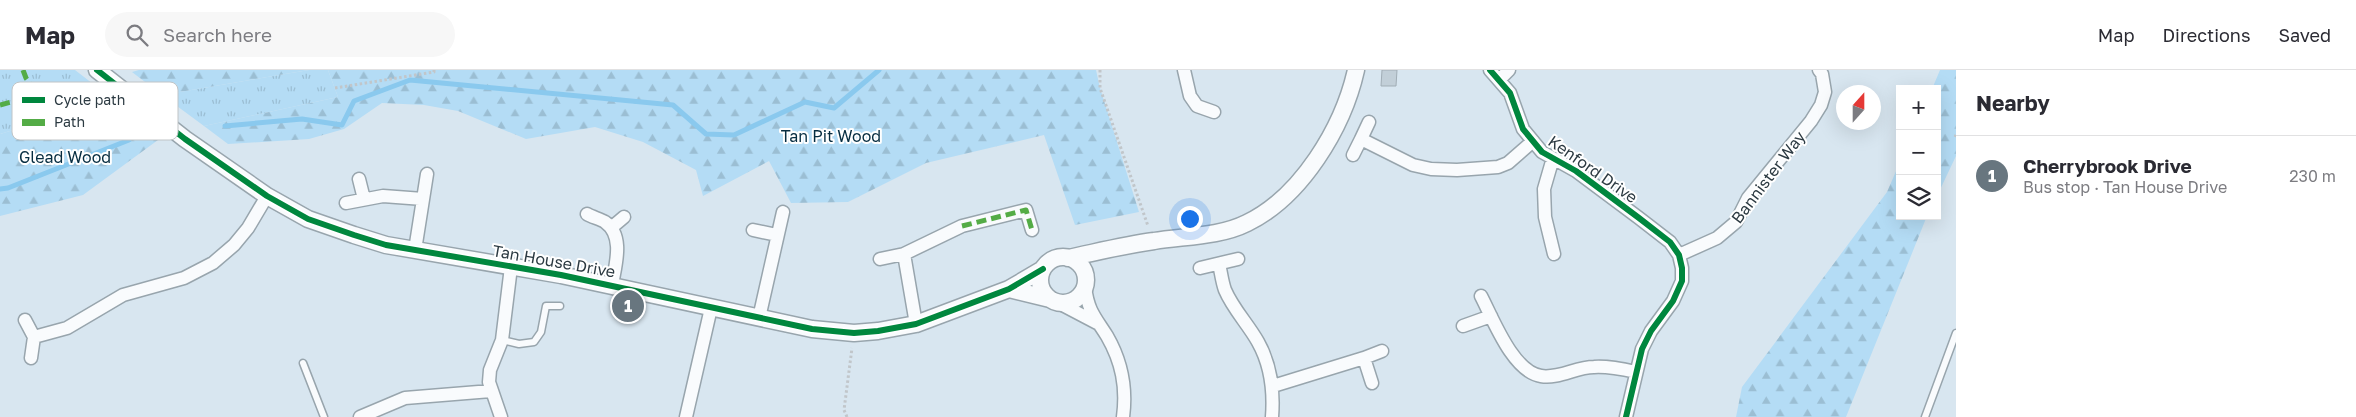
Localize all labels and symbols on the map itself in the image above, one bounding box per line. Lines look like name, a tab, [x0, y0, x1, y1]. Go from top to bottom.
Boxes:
legend	[12, 82, 178, 140]
north arrow	[1836, 85, 1881, 130]
text: Cycle path	[54, 91, 125, 108]
text: Path	[54, 113, 85, 130]
park label: Tan Pit Wood	[781, 126, 881, 146]
street label: Bannister Way	[1727, 127, 1809, 227]
street label: Kenford Drive	[1544, 131, 1642, 207]
park label: Glead Wood	[19, 147, 111, 167]
your location	[1177, 206, 1203, 232]
street label: Tan House Drive	[491, 240, 617, 282]
pin: 1	[612, 287, 644, 325]

